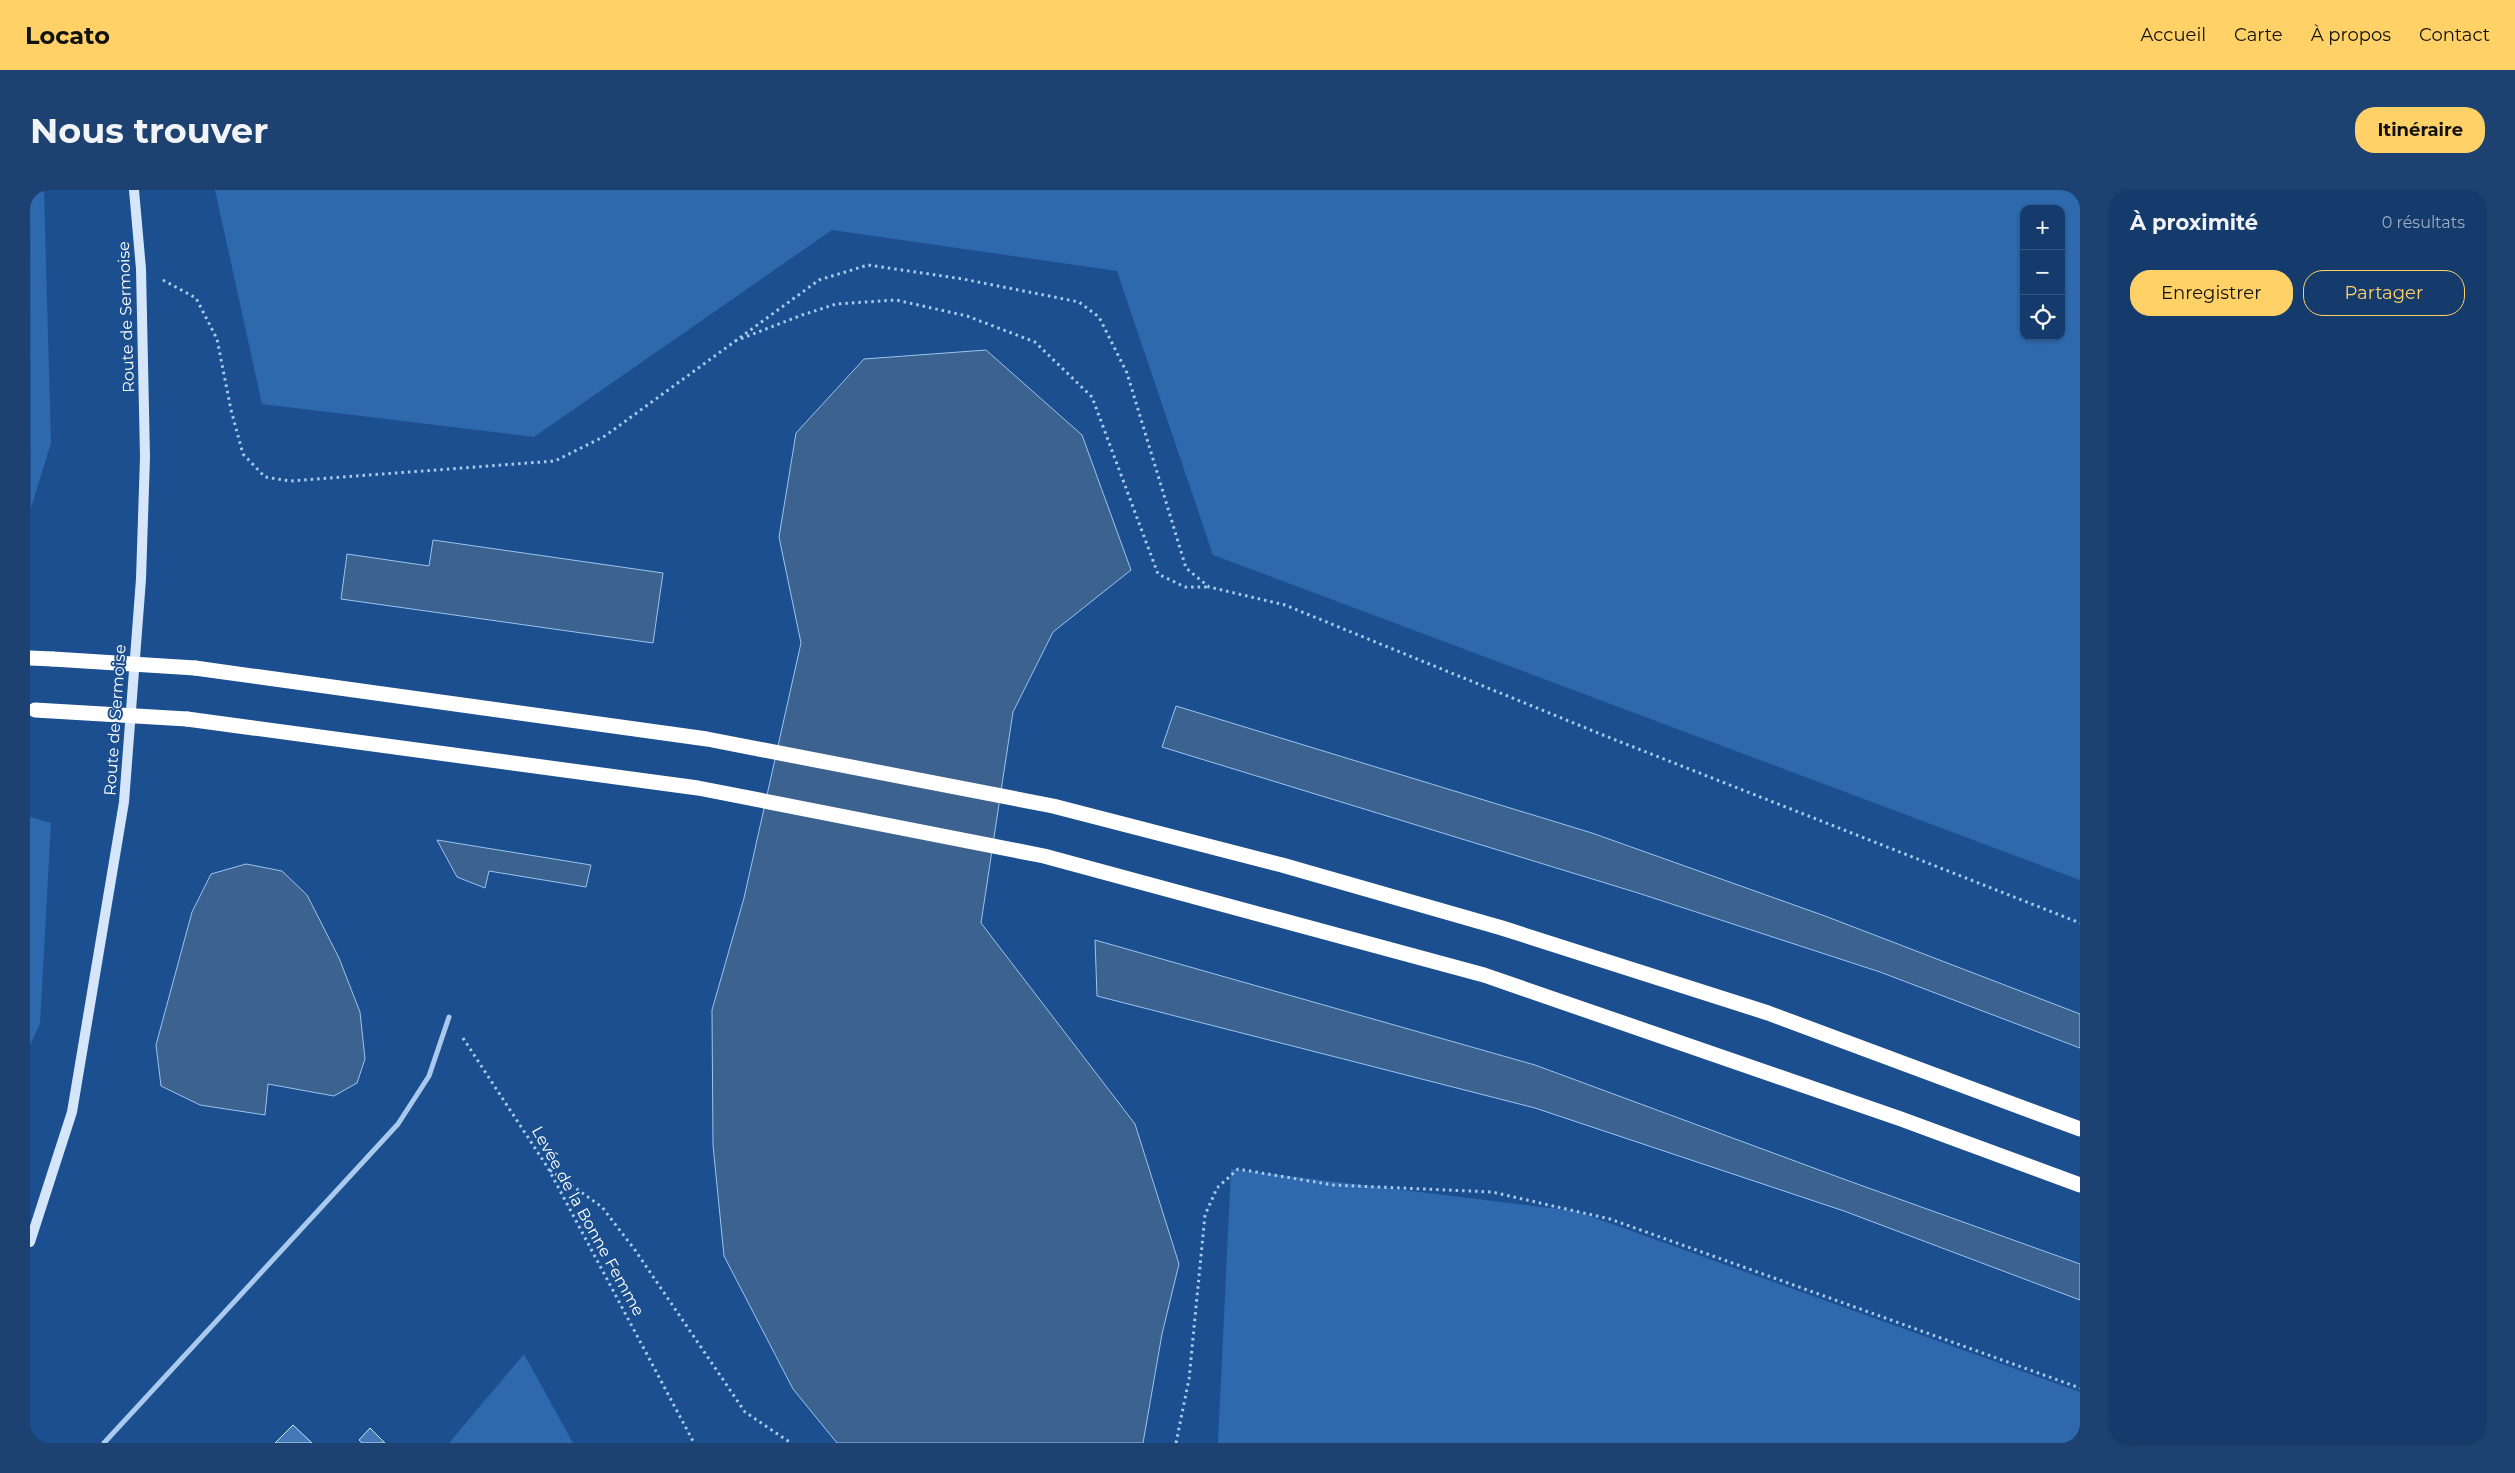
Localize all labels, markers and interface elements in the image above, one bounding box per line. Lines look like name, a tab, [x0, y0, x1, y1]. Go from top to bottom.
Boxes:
text: Locato	[25, 21, 110, 50]
text: Accueil	[2141, 24, 2206, 46]
text: Carte	[2234, 24, 2283, 46]
text: À propos	[2311, 24, 2391, 46]
text: Contact	[2419, 24, 2490, 46]
button: Itinéraire	[2355, 107, 2485, 153]
text: Nous trouver	[30, 109, 268, 152]
map controls	[2020, 205, 2065, 340]
button: +	[2020, 205, 2065, 250]
text: À proximité	[2130, 210, 2258, 235]
text: 0 résultats	[2382, 213, 2465, 232]
street label: Route de Sermoise	[114, 241, 138, 393]
button: −	[2020, 250, 2065, 295]
button: Enregistrer	[2130, 270, 2293, 316]
button: Partager	[2303, 270, 2465, 316]
button: locate	[2020, 295, 2065, 340]
street label: Route de Sermoise	[100, 644, 130, 796]
street label: Levée de la Bonne Femme	[528, 1123, 648, 1319]

